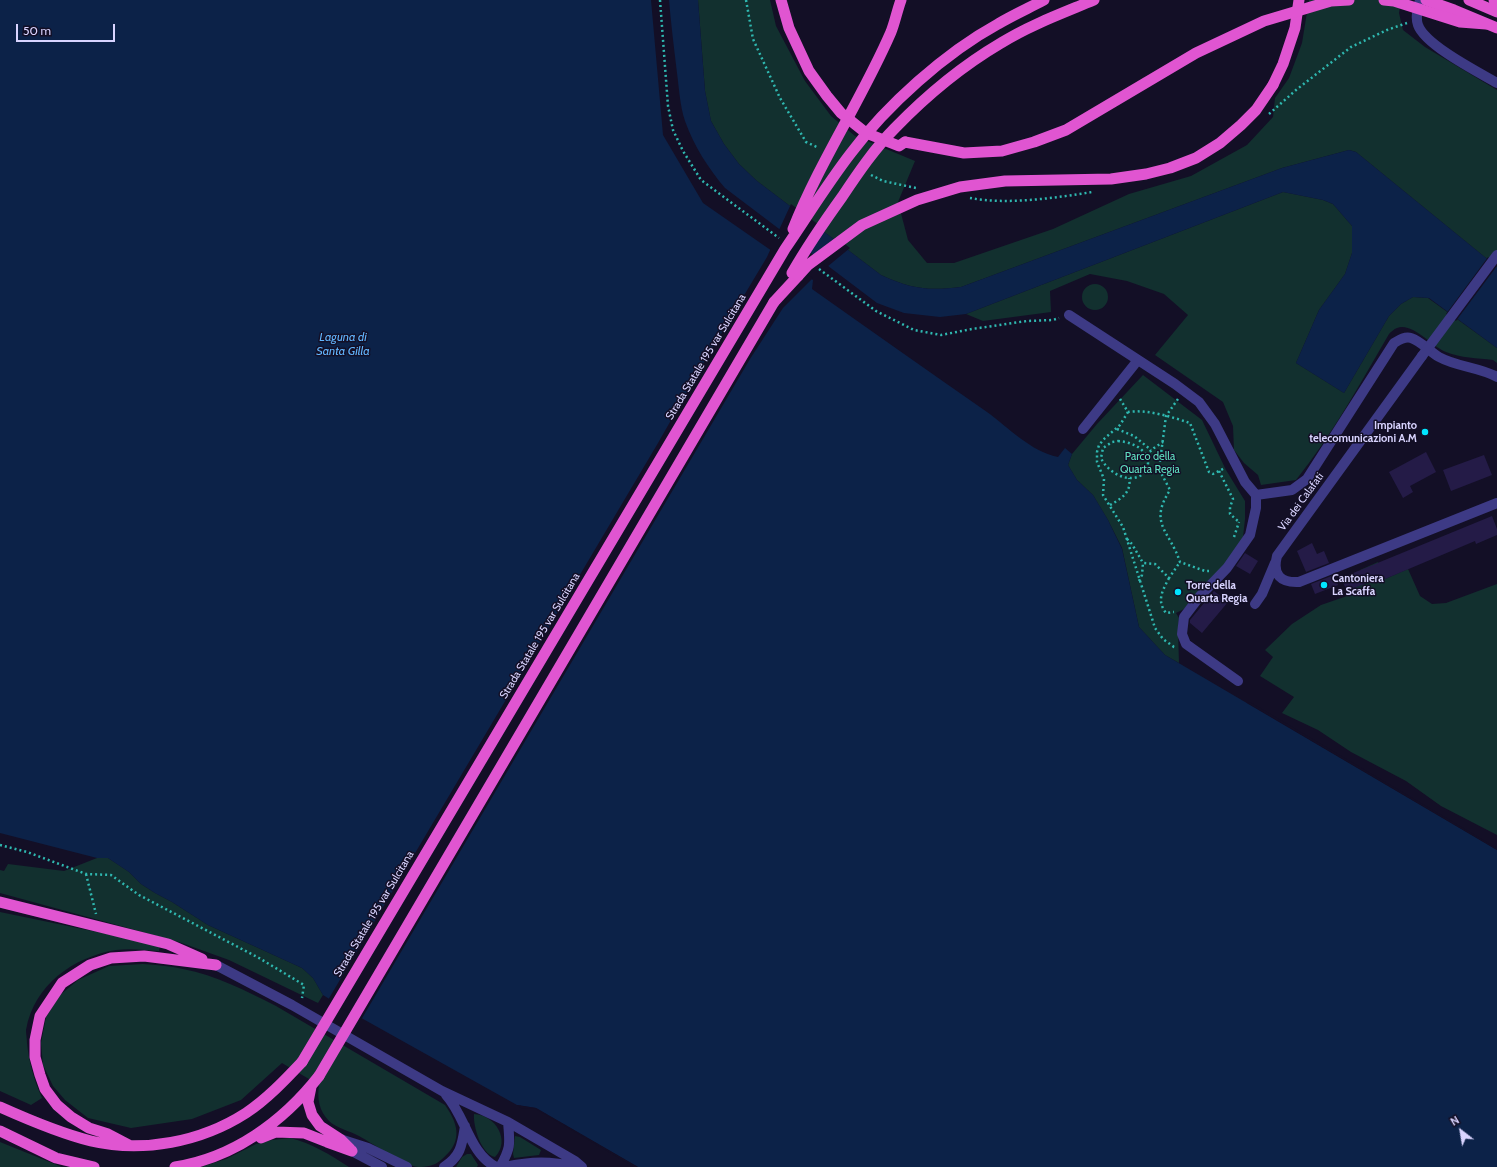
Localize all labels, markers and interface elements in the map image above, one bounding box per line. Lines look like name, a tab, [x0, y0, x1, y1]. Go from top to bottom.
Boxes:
scale bar	[18, 16, 117, 42]
text: 50 m	[23, 23, 51, 38]
street label: Strada Statale 195 var Sulcitana	[663, 292, 749, 422]
water label: Laguna di Santa Gilla	[316, 330, 370, 358]
place label: Impianto telecomunicazioni A.M	[1309, 419, 1417, 445]
marker: Impianto telecomunicazioni A.M	[1420, 427, 1430, 437]
park label: Parco della Quarta Regia	[1120, 450, 1180, 476]
street label: Via dei Calafati	[1276, 470, 1326, 534]
street label: Strada Statale 195 var Sulcitana	[497, 571, 583, 701]
place label: Cantoniera La Scaffa	[1332, 572, 1384, 598]
place label: Torre della Quarta Regia	[1186, 579, 1247, 605]
marker: Cantoniera La Scaffa	[1319, 580, 1329, 590]
marker: Torre della Quarta Regia	[1173, 587, 1183, 597]
street label: Strada Statale 195 var Sulcitana	[331, 849, 417, 979]
north arrow	[1441, 1111, 1481, 1151]
text: N	[1448, 1113, 1462, 1129]

